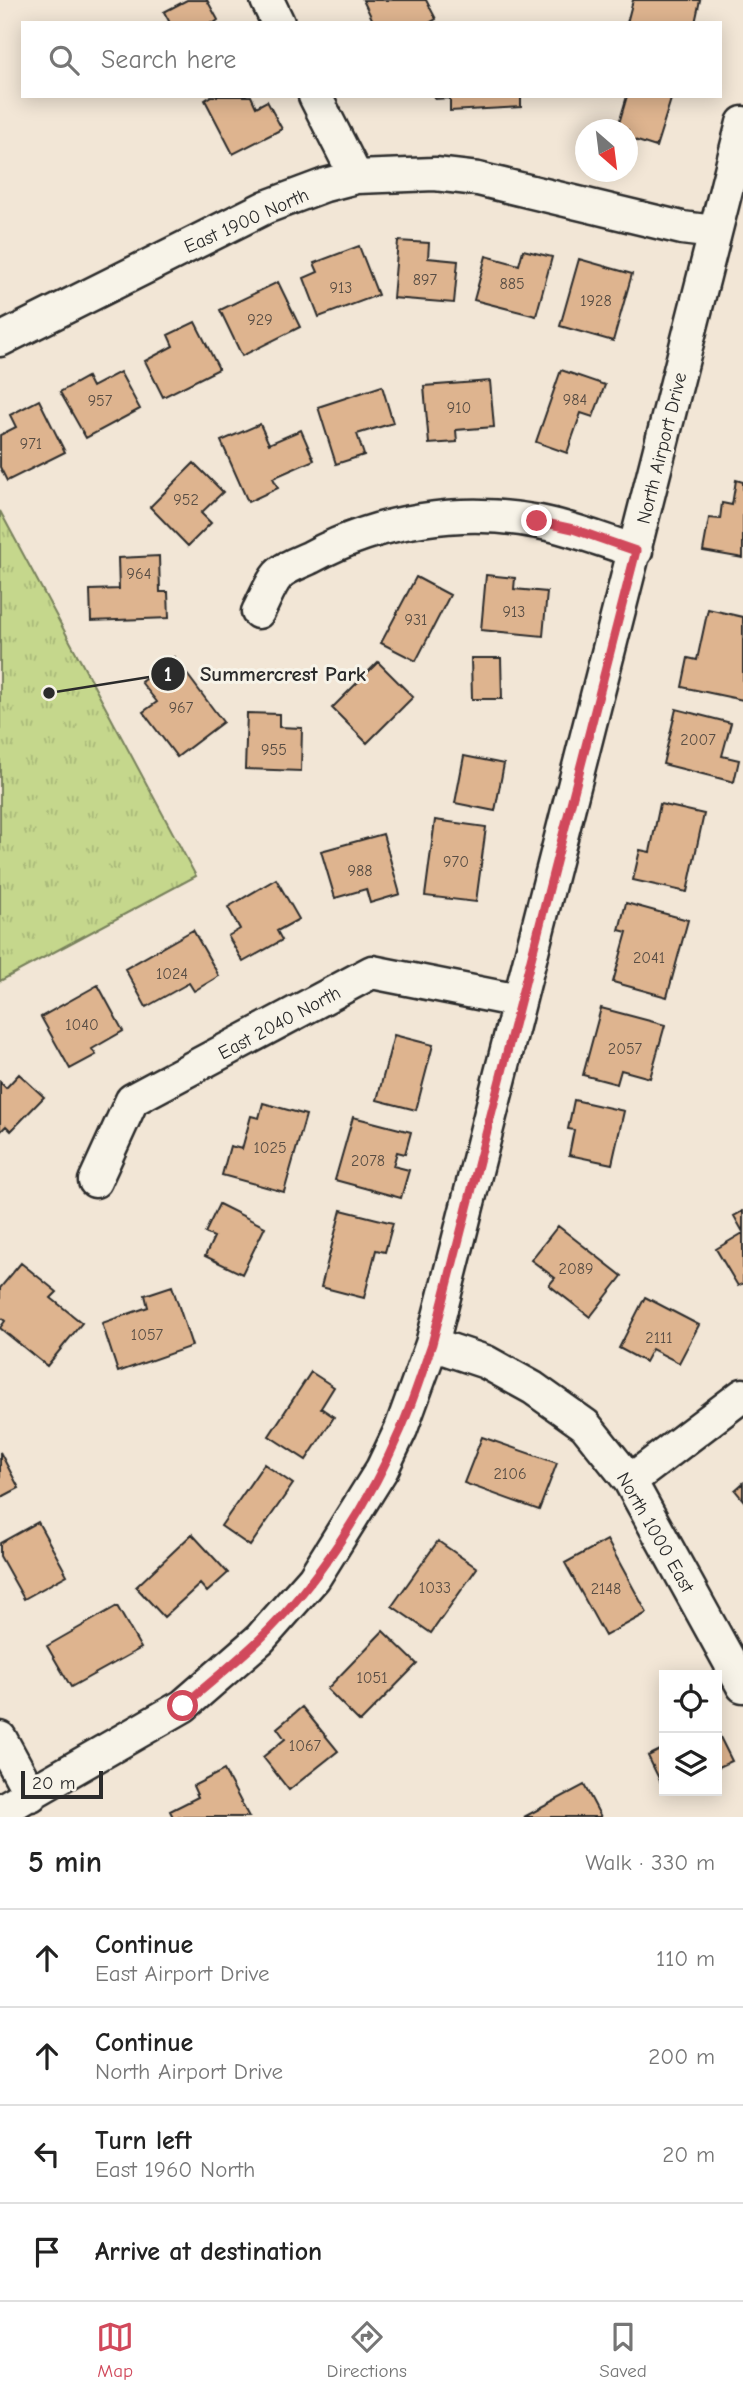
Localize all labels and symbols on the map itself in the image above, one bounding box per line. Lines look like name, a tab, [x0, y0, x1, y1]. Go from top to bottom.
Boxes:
north arrow	[575, 119, 638, 182]
street label: East 1900 North	[181, 184, 312, 258]
house number: 897	[413, 271, 438, 289]
house number: 885	[499, 275, 525, 293]
house number: 913	[330, 279, 352, 297]
house number: 1928	[580, 292, 612, 310]
house number: 929	[247, 311, 273, 329]
street label: North Airport Drive	[633, 370, 691, 526]
house number: 984	[563, 391, 587, 409]
house number: 957	[88, 392, 113, 410]
house number: 910	[447, 399, 471, 417]
house number: 971	[20, 435, 42, 453]
house number: 952	[173, 491, 199, 509]
route end	[521, 505, 552, 536]
house number: 964	[127, 565, 151, 583]
house number: 913	[503, 603, 525, 621]
house number: 931	[405, 611, 427, 629]
callout: Summercrest Park	[151, 653, 380, 695]
text: 1	[164, 662, 172, 686]
text: Summercrest Park	[200, 662, 367, 686]
house number: 967	[169, 699, 194, 717]
house number: 2007	[680, 731, 716, 749]
house number: 955	[261, 741, 287, 759]
house number: 970	[443, 853, 469, 871]
house number: 988	[348, 862, 372, 880]
house number: 2041	[633, 949, 665, 967]
house number: 1024	[156, 965, 188, 983]
street label: East 2040 North	[215, 981, 344, 1064]
house number: 1040	[65, 1016, 99, 1034]
house number: 2057	[608, 1040, 643, 1058]
house number: 1025	[253, 1139, 287, 1157]
house number: 2078	[351, 1152, 385, 1170]
house number: 2089	[559, 1260, 593, 1278]
house number: 1057	[131, 1326, 164, 1344]
house number: 2111	[645, 1329, 673, 1347]
house number: 2106	[493, 1465, 527, 1483]
street label: North 1000 East	[612, 1468, 699, 1597]
house number: 1033	[419, 1579, 451, 1597]
house number: 2148	[591, 1580, 621, 1598]
house number: 1051	[356, 1669, 388, 1687]
route start	[167, 1690, 198, 1721]
house number: 1067	[289, 1737, 322, 1755]
scale bar	[21, 1768, 103, 1800]

